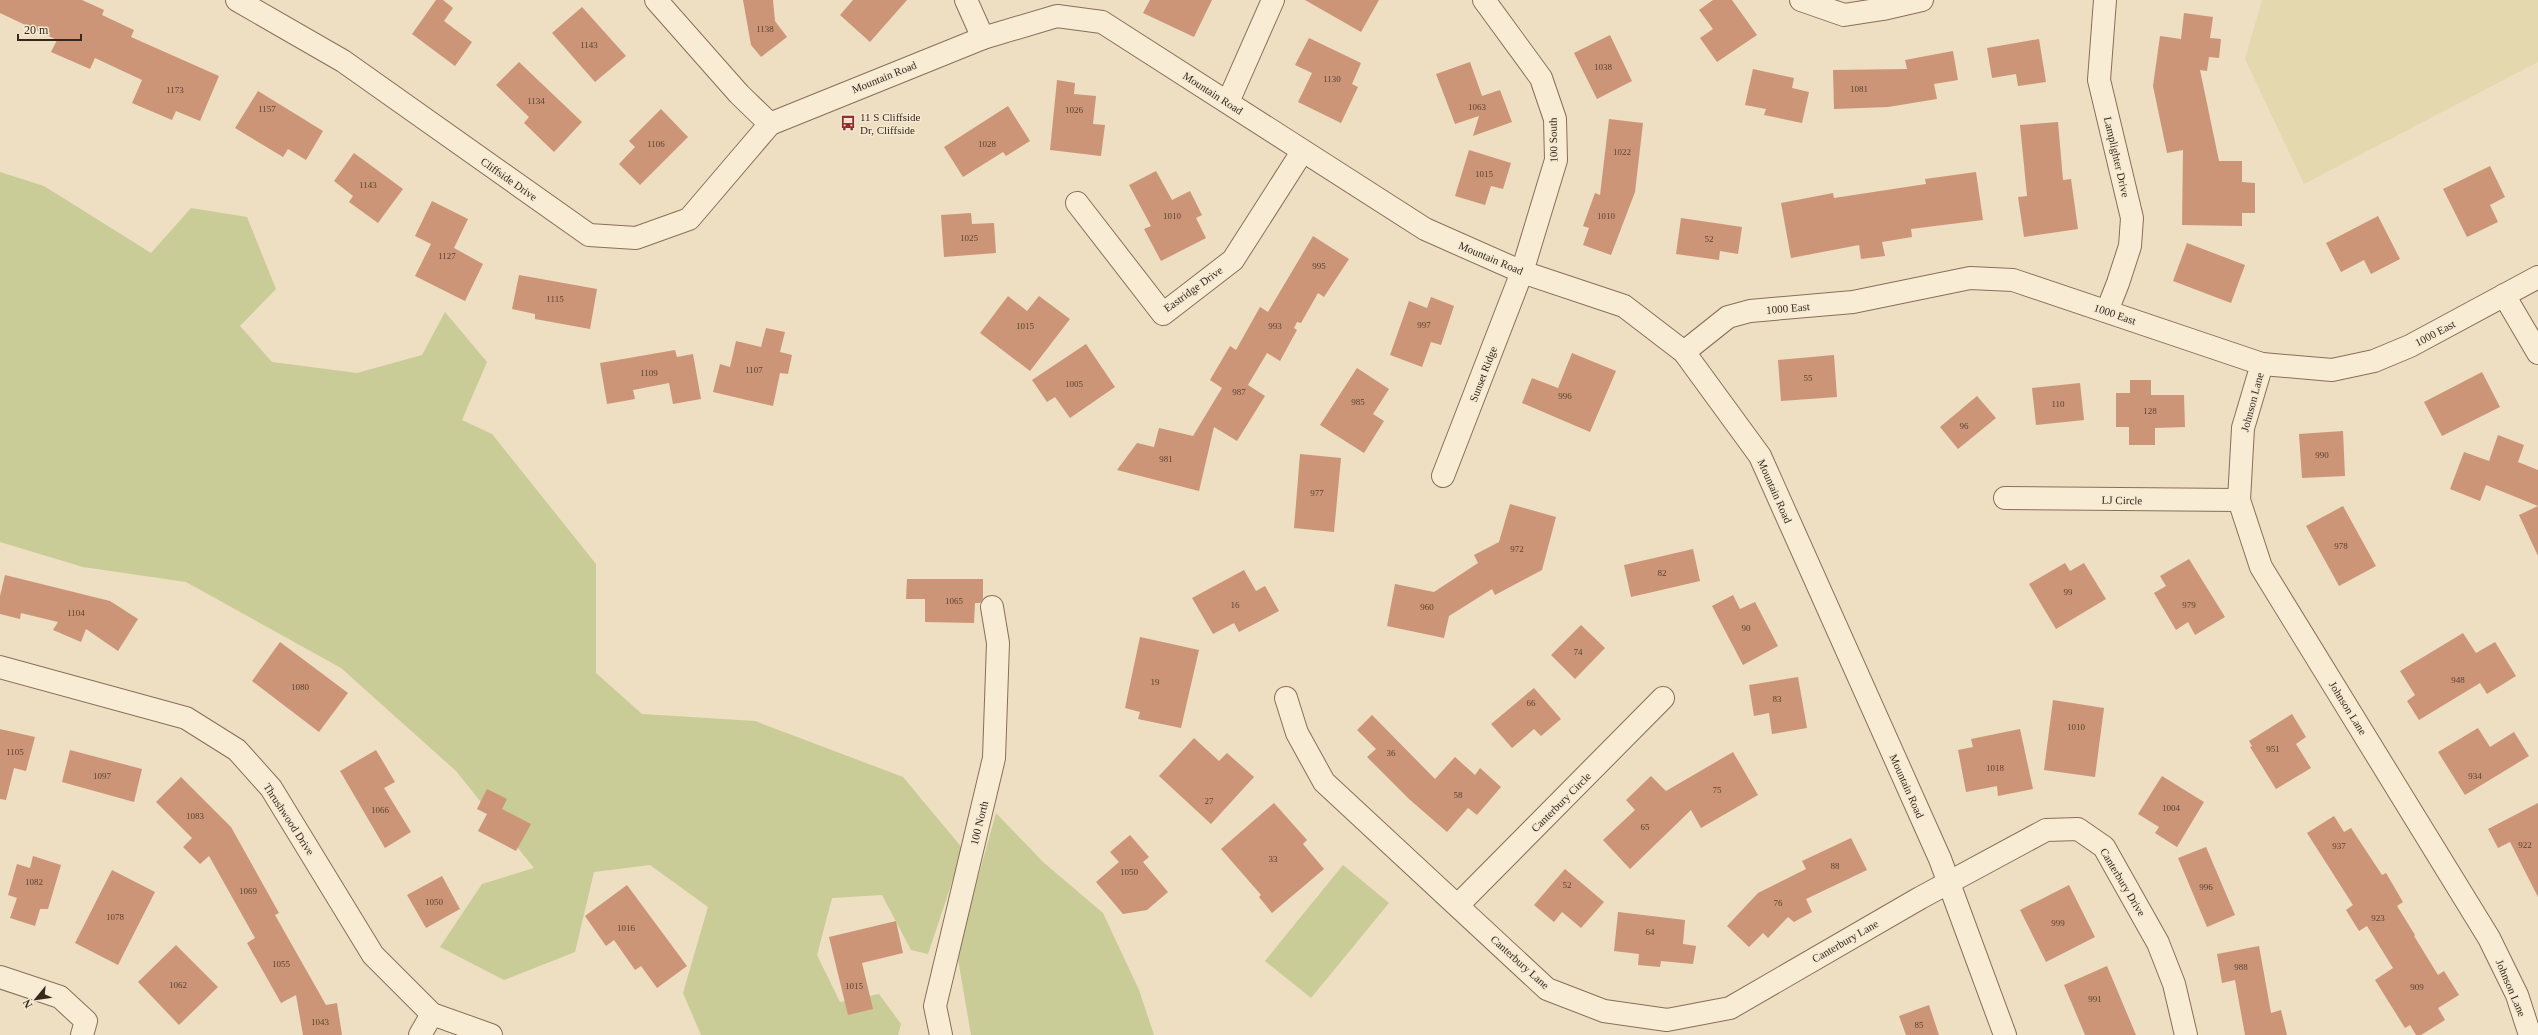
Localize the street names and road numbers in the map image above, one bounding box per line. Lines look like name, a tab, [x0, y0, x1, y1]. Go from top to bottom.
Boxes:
street label: Mountain Road	[850, 58, 919, 95]
street label: Mountain Road	[1181, 69, 1246, 117]
street label: Lamplighter Drive	[2102, 116, 2132, 198]
street label: 100 South	[1547, 117, 1559, 163]
street label: Cliffside Drive	[478, 155, 540, 203]
street label: Mountain Road	[1457, 239, 1525, 277]
street label: Eastridge Drive	[1161, 264, 1225, 314]
street label: 1000 East	[1766, 300, 1810, 316]
street label: 1000 East	[2092, 301, 2138, 327]
street label: 1000 East	[2413, 317, 2457, 349]
street label: Sunset Ridge	[1467, 345, 1499, 403]
street label: Johnson Lane	[2238, 371, 2266, 433]
street label: Mountain Road	[1756, 457, 1795, 525]
street label: LJ Circle	[2102, 494, 2143, 506]
street label: Johnson Lane	[2327, 679, 2369, 737]
street label: Mountain Road	[1888, 752, 1927, 820]
street label: Canterbury Circle	[1529, 770, 1593, 834]
street label: Thrushwood Drive	[261, 781, 317, 857]
street label: 100 North	[968, 799, 990, 846]
street label: Canterbury Drive	[2098, 846, 2148, 918]
street label: Canterbury Lane	[1810, 917, 1880, 965]
street label: Canterbury Lane	[1488, 933, 1552, 991]
street label: Johnson Lane	[2494, 958, 2528, 1018]

